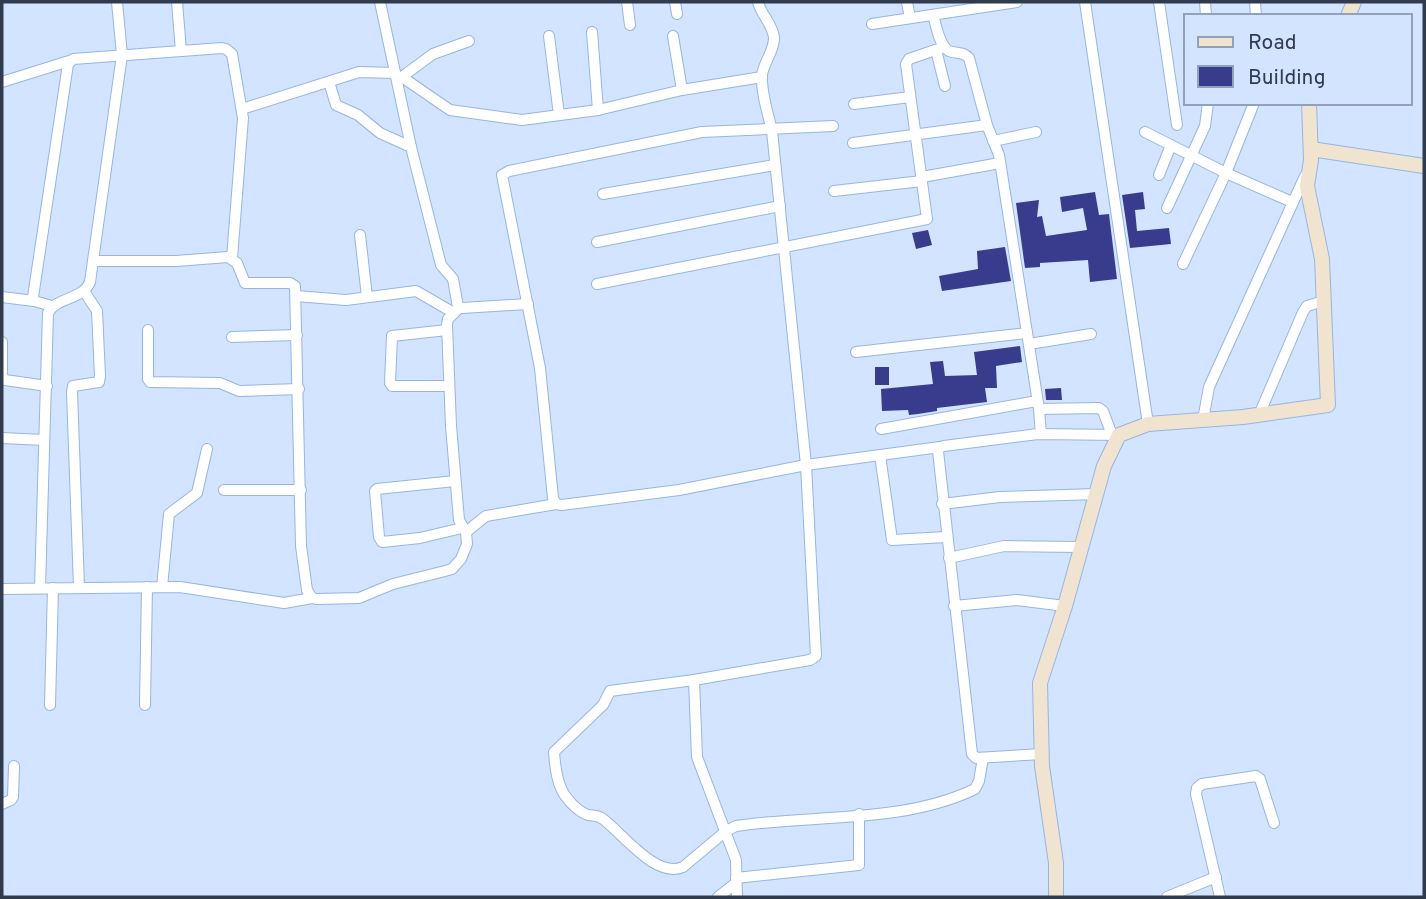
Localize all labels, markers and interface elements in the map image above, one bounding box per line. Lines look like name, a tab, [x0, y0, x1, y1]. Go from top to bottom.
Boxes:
legend	[1184, 14, 1412, 105]
text: Road	[1248, 30, 1297, 57]
text: Building	[1248, 65, 1326, 92]

